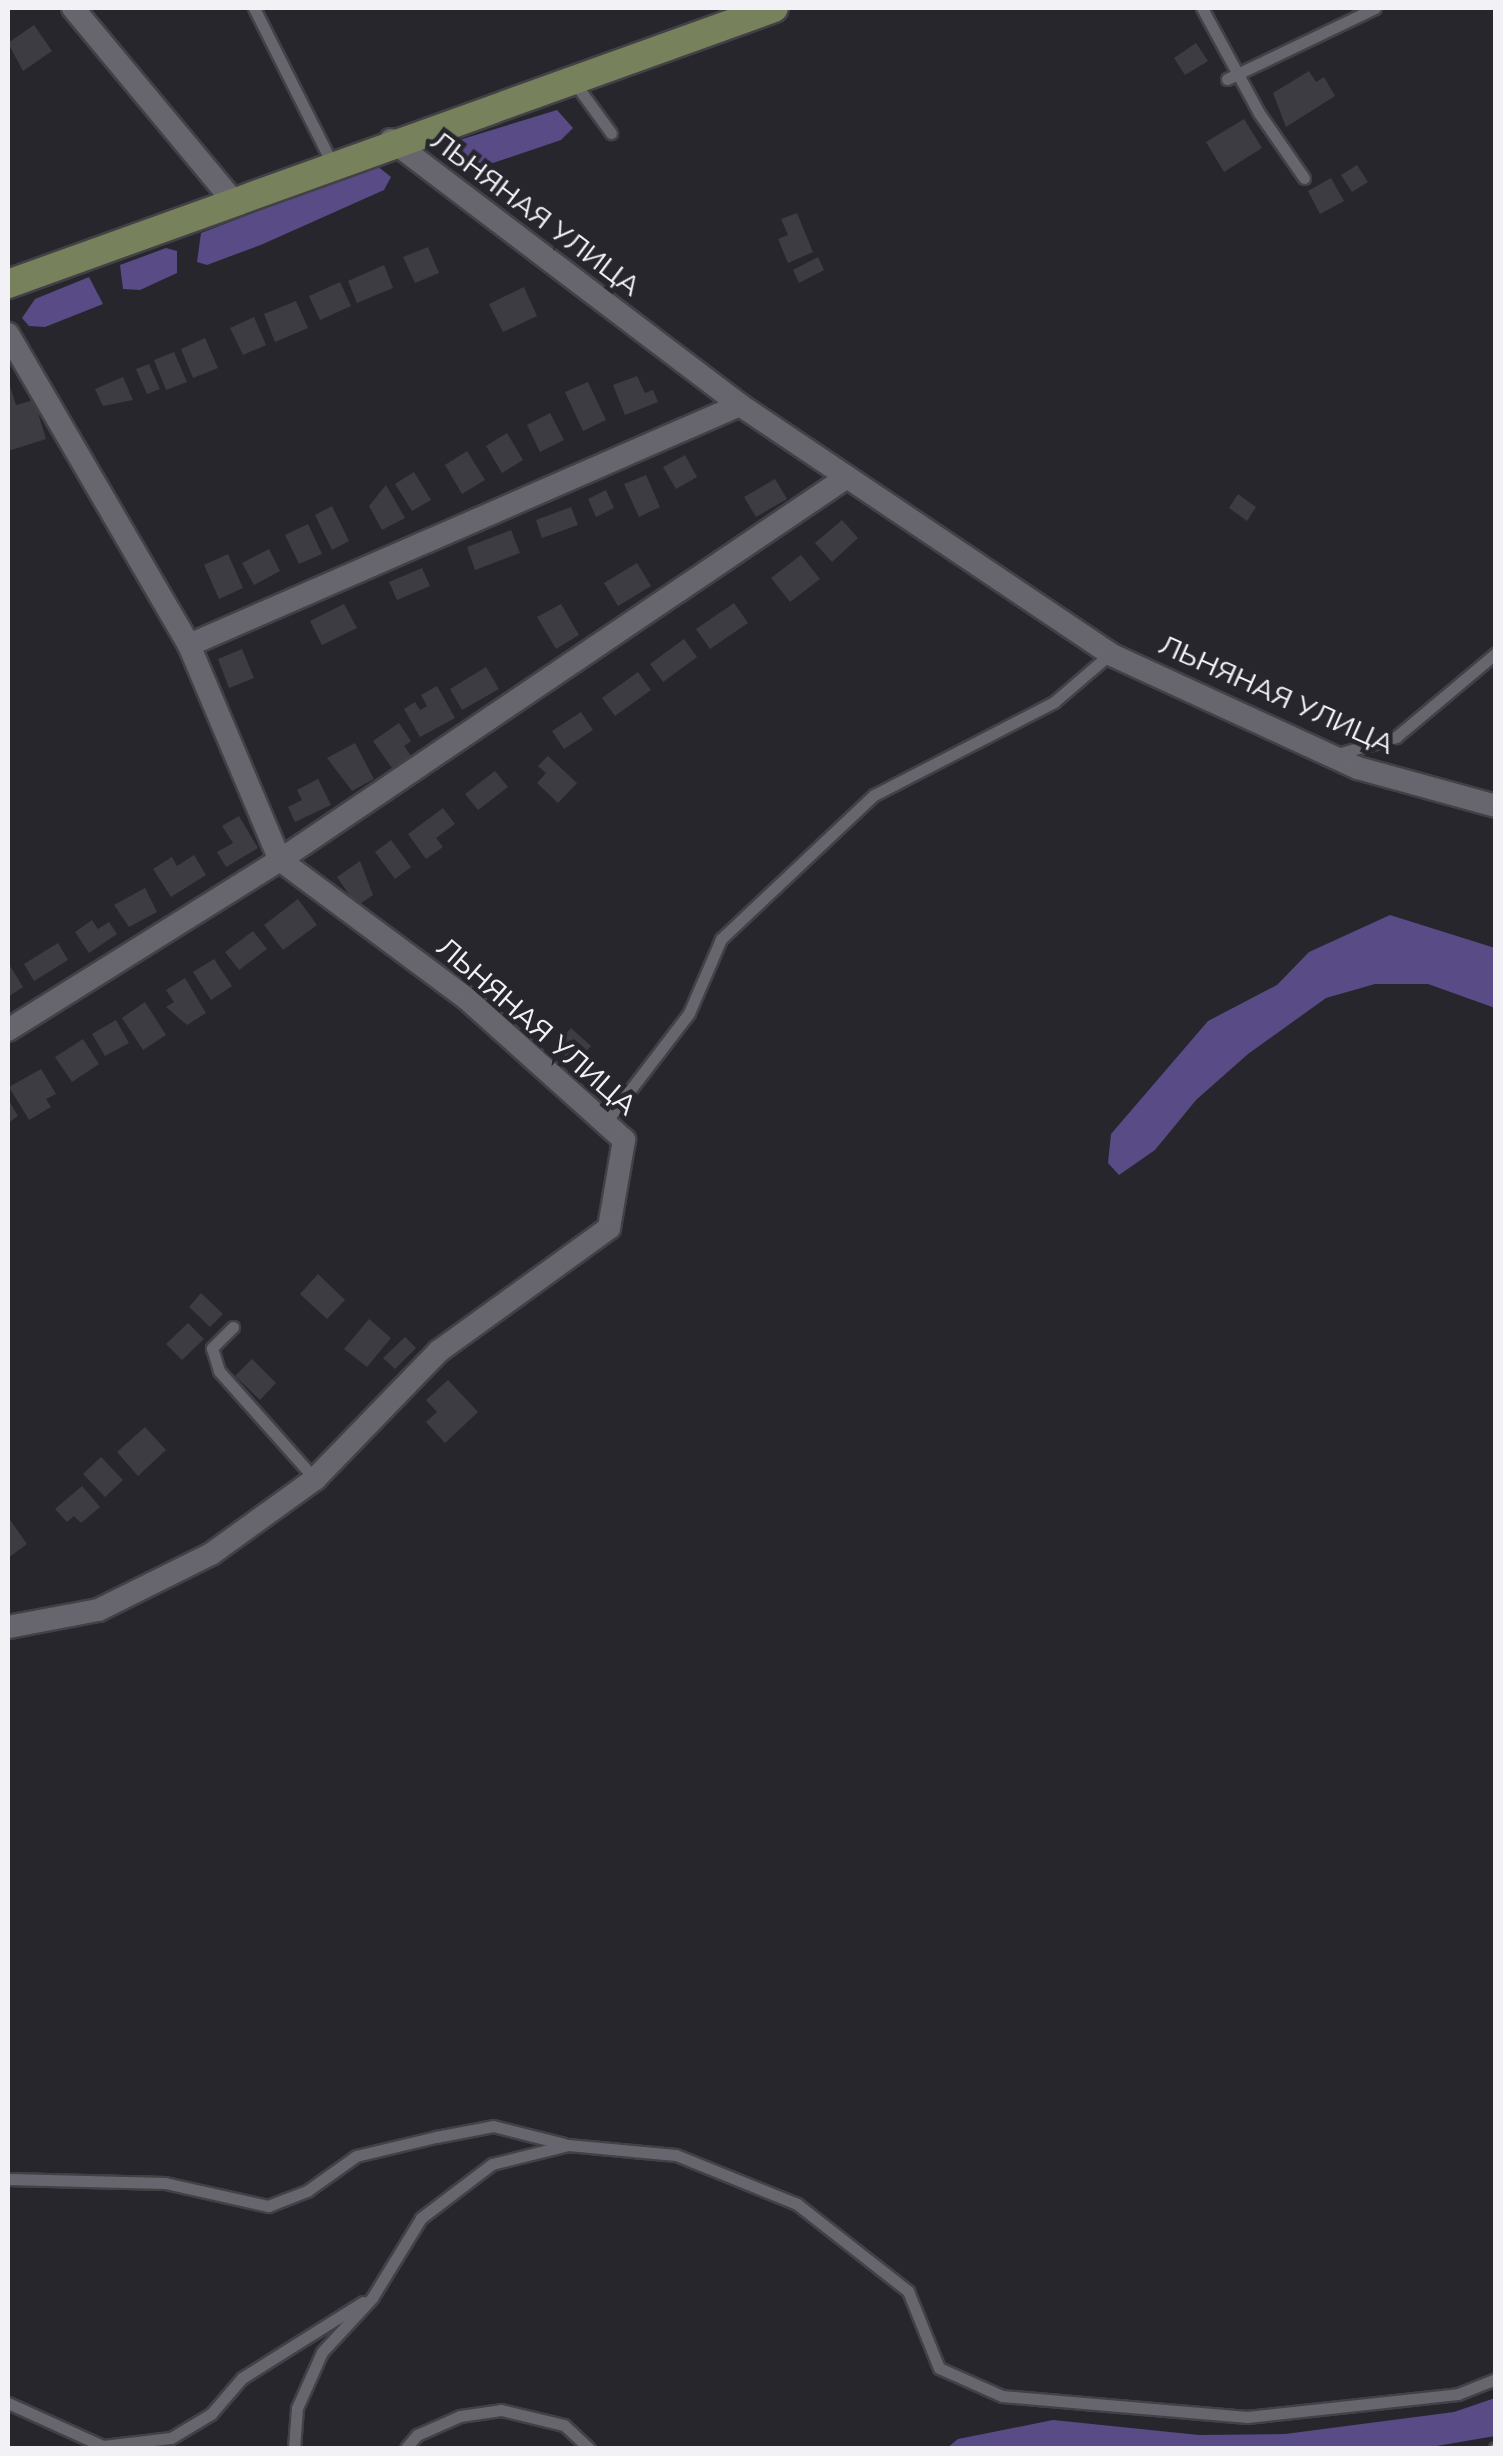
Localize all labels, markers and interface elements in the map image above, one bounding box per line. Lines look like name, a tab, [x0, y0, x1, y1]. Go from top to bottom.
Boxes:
street label: ЛЬНЯНАЯ УЛИЦА	[425, 123, 647, 303]
street label: ЛЬНЯНАЯ УЛИЦА	[1154, 627, 1400, 761]
street label: ЛЬНЯНАЯ УЛИЦА	[430, 930, 644, 1122]

